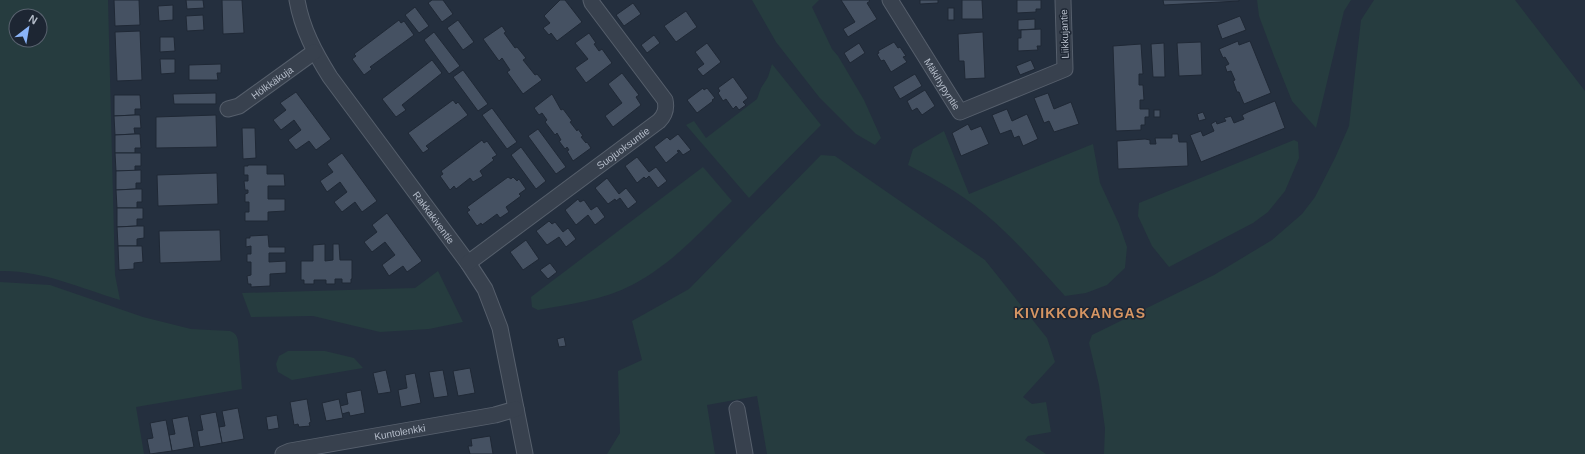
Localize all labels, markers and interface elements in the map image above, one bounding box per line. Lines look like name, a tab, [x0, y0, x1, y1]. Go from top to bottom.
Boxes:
north arrow	[8, 8, 48, 48]
street label: Liikkujantie	[1058, 9, 1071, 59]
text: N	[27, 12, 40, 27]
street label: Mäkihypyntie	[922, 57, 962, 112]
street label: Hölkkäkuja	[249, 64, 296, 101]
street label: Suojuoksuntie	[595, 125, 652, 171]
street label: Rakkakiventie	[411, 189, 457, 246]
district label: KIVIKKOKANGAS	[1014, 305, 1146, 321]
street label: Kuntolenkki	[373, 422, 426, 442]

